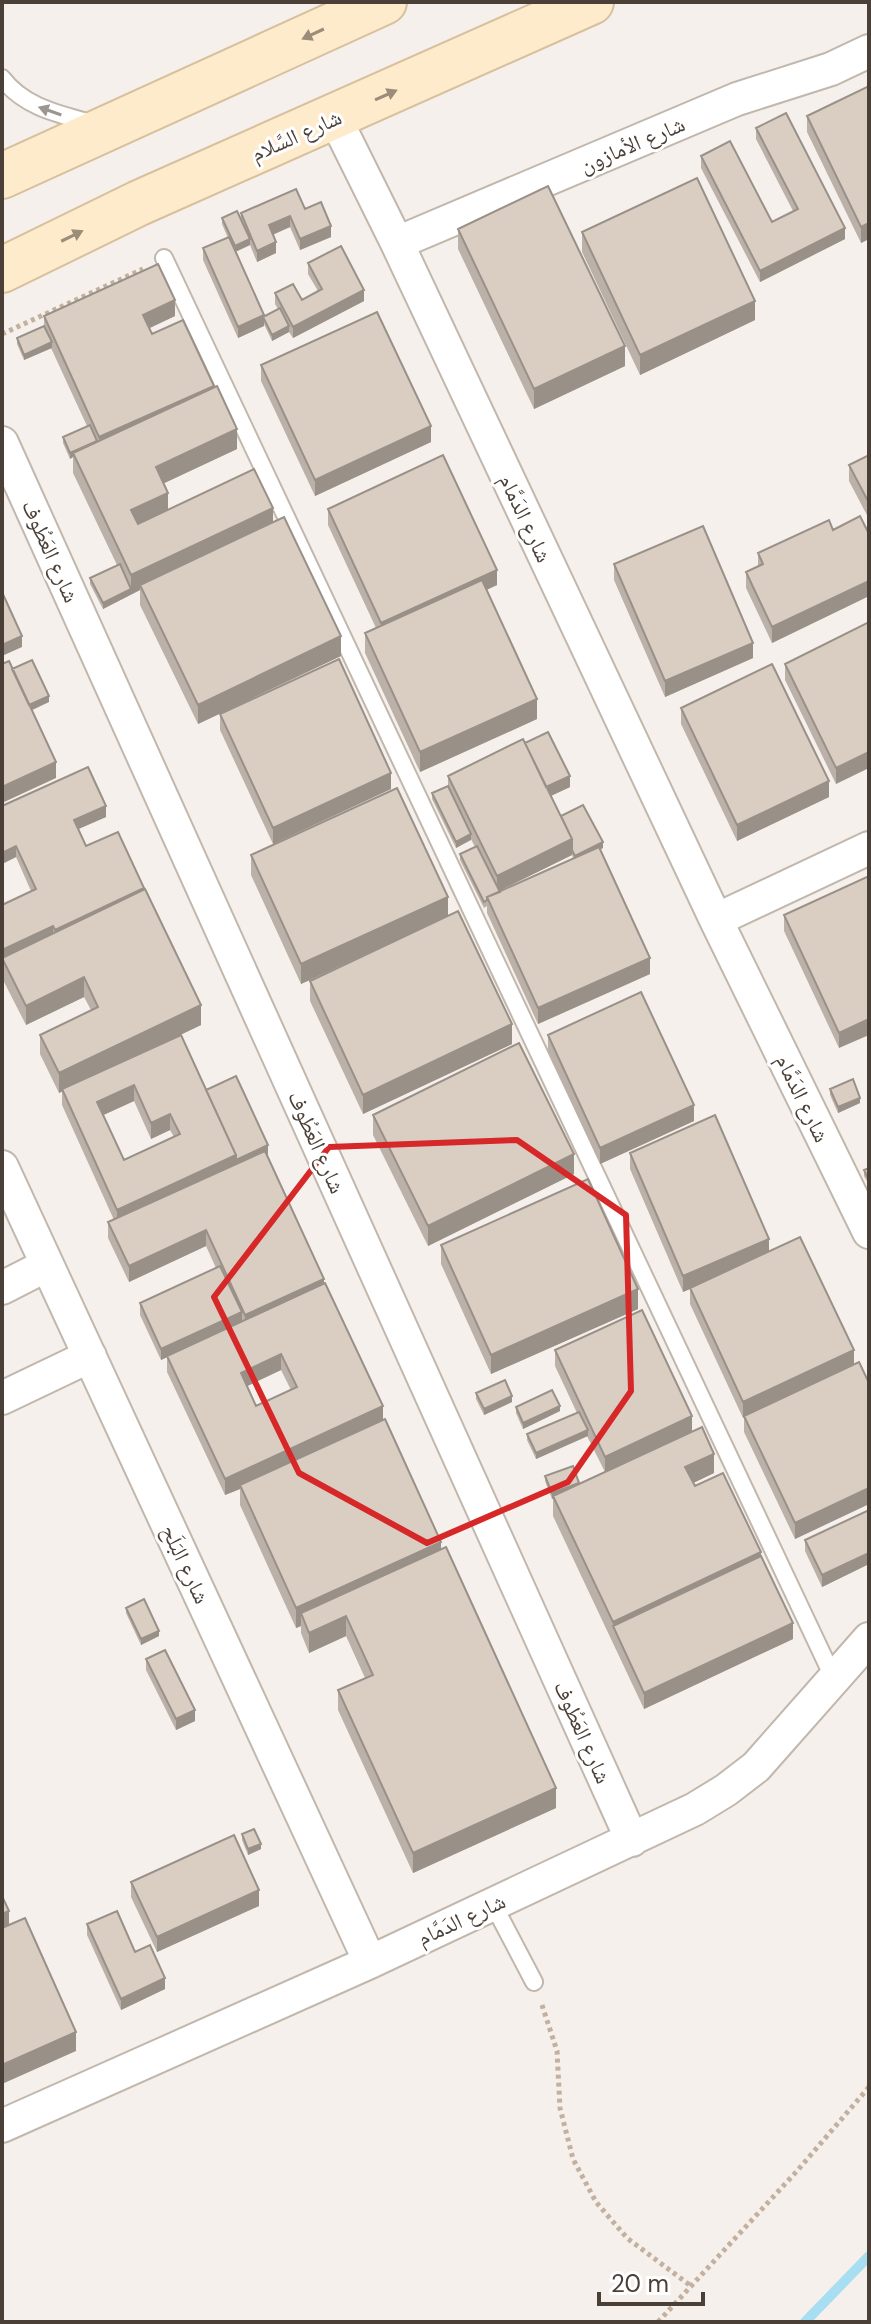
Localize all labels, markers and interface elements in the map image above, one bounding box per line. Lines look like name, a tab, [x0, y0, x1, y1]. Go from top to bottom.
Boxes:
one-way arrow	[302, 28, 325, 41]
one-way arrow	[374, 88, 397, 101]
street label: شارع السَّلام	[246, 103, 346, 168]
one-way arrow	[38, 104, 62, 116]
street label: شارع الأمازون	[575, 109, 689, 180]
one-way arrow	[60, 229, 84, 243]
street label: شارع الدَمَّام	[492, 469, 559, 567]
street label: شارع العَطُوف	[15, 495, 86, 607]
street label: شارع الدَمَّام	[769, 1049, 836, 1147]
street label: شارع العَطُوف	[281, 1086, 352, 1198]
street label: شارع البَلَح	[155, 1520, 216, 1608]
street label: شارع العَطُوف	[547, 1676, 618, 1788]
street label: شارع الدَمَّام	[412, 1886, 510, 1953]
scale bar	[599, 2256, 703, 2306]
text: 20 m	[611, 2268, 669, 2299]

